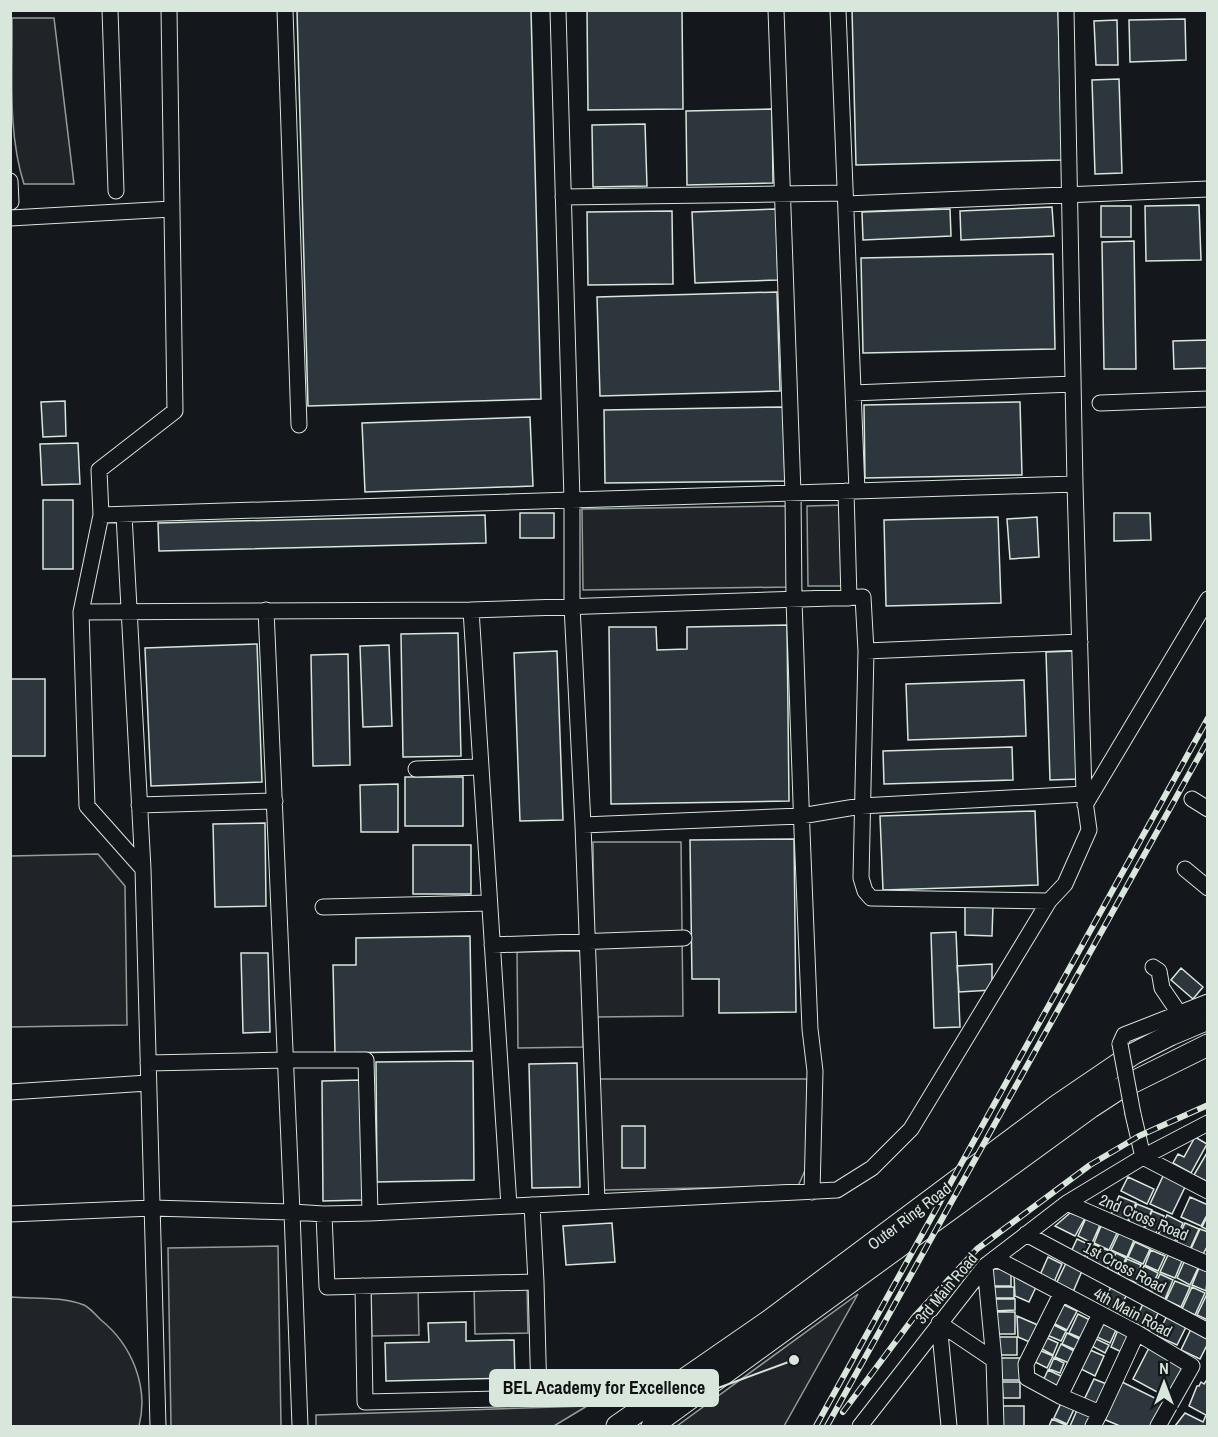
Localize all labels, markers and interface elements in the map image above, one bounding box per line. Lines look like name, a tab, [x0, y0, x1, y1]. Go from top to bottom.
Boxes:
street label: Outer Ring Road	[863, 1177, 955, 1255]
street label: 2nd Cross Road	[1096, 1188, 1192, 1246]
street label: 1st Cross Road	[1080, 1236, 1170, 1298]
street label: 3rd Main Road	[910, 1248, 982, 1328]
street label: 4th Main Road	[1090, 1282, 1176, 1342]
north arrow	[1134, 1353, 1194, 1413]
text: N	[1159, 1357, 1169, 1379]
callout: BEL Academy for Excellence	[490, 1370, 718, 1406]
text: BEL Academy for Excellence	[503, 1375, 705, 1400]

